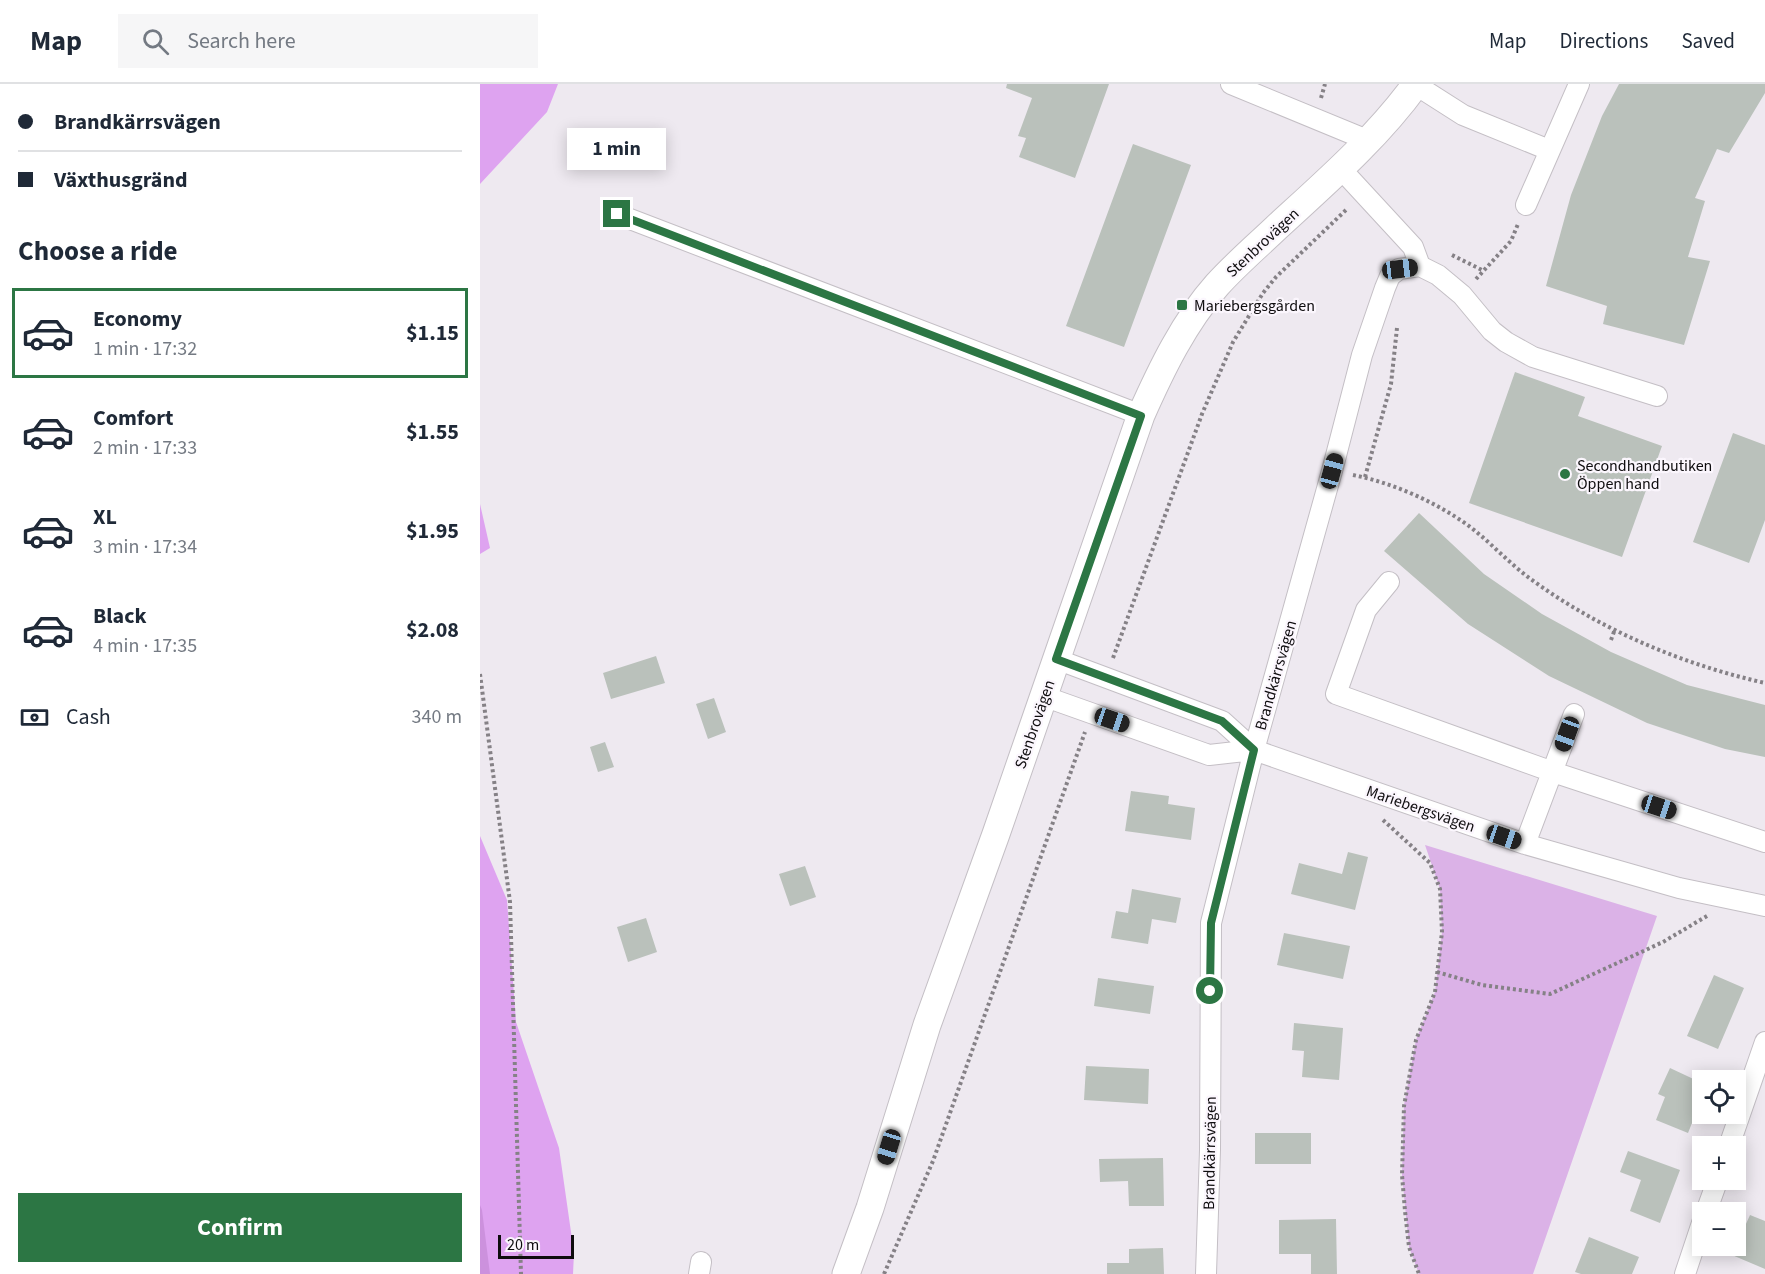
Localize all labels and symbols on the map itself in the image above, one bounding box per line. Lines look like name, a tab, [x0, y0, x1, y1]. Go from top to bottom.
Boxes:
callout: 1 min	[568, 127, 666, 169]
route end	[603, 200, 630, 227]
street label: Stenbrovägen	[1221, 203, 1304, 282]
car	[1381, 258, 1419, 280]
place label: Mariebergsgården	[1194, 295, 1315, 317]
marker: Mariebergsgården	[1175, 298, 1189, 312]
car	[1319, 451, 1345, 491]
place label: Secondhandbutiken Öppen hand	[1577, 455, 1712, 495]
marker: Secondhandbutiken Öppen hand	[1558, 467, 1572, 481]
street label: Brandkärrsvägen	[1250, 618, 1302, 733]
street label: Stenbrovägen	[1009, 677, 1060, 772]
car	[1092, 706, 1132, 734]
car	[1552, 714, 1582, 754]
street label: Mariebergsvägen	[1363, 780, 1478, 838]
car	[1639, 793, 1679, 821]
car	[1484, 823, 1524, 851]
route start	[1196, 977, 1223, 1004]
street label: Brandkärrsvägen	[1198, 1096, 1222, 1210]
car	[875, 1127, 903, 1167]
scale bar	[498, 1232, 574, 1260]

